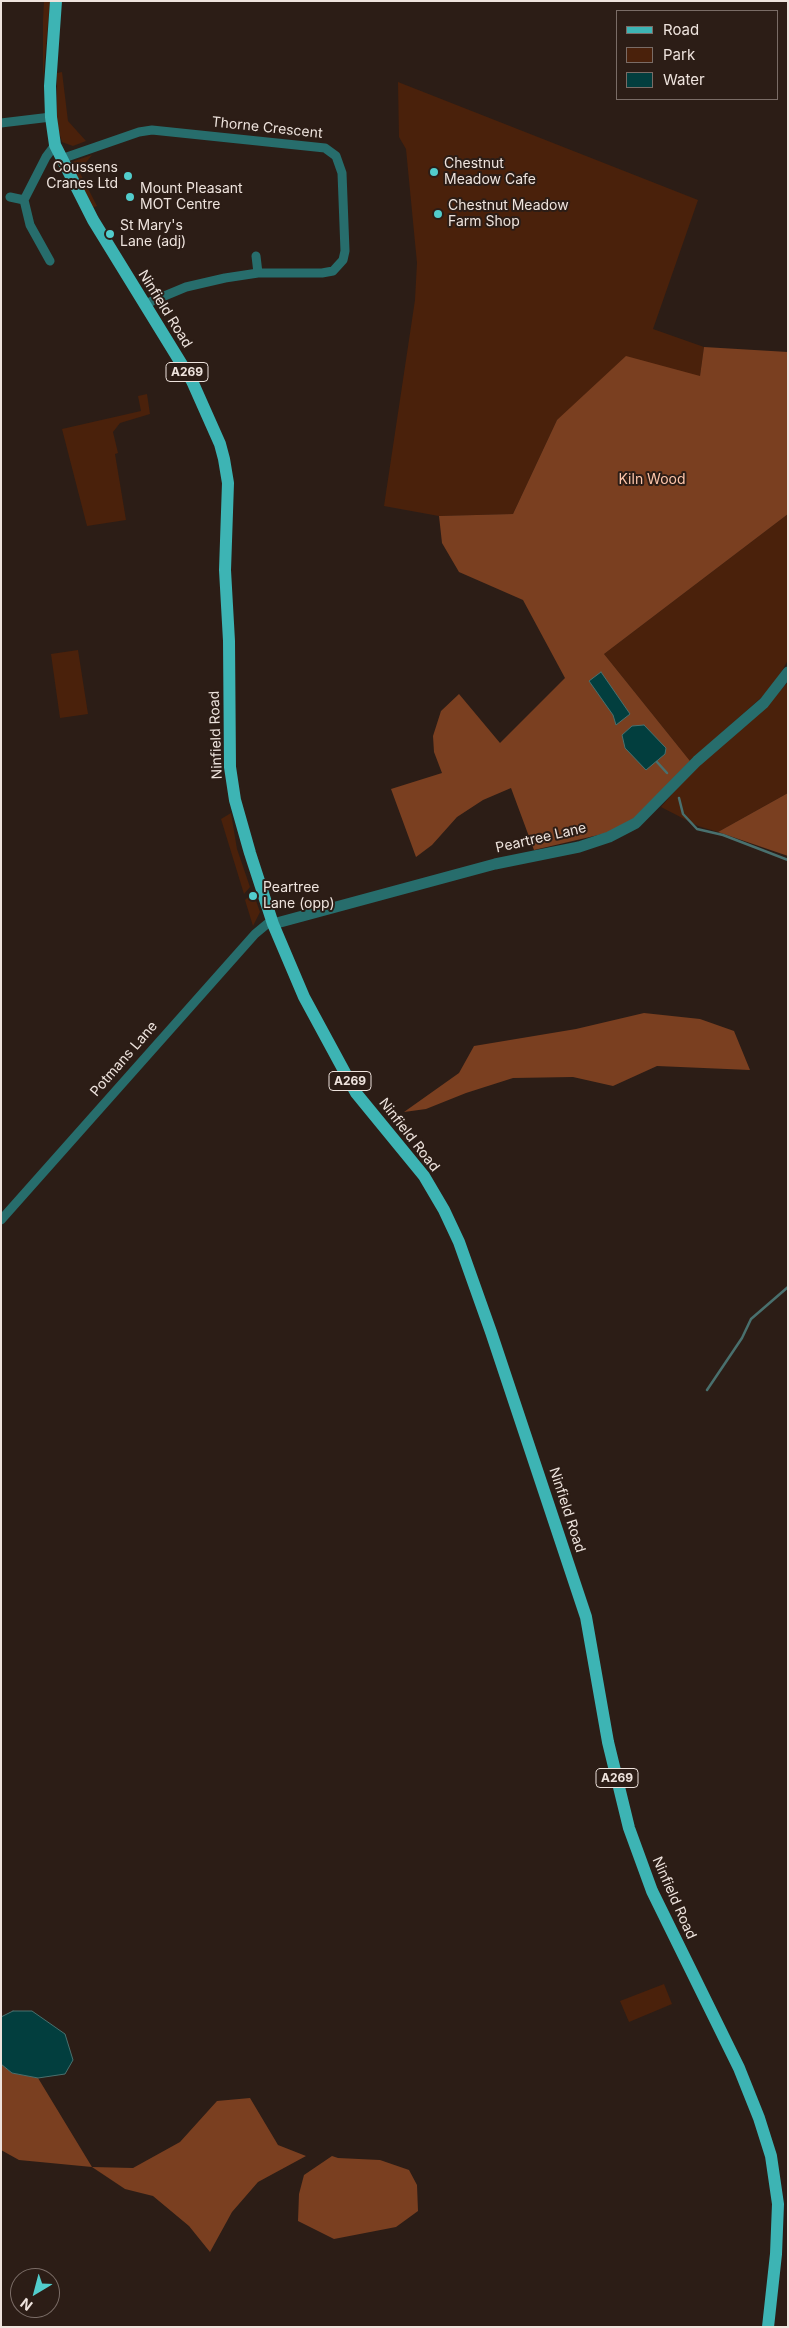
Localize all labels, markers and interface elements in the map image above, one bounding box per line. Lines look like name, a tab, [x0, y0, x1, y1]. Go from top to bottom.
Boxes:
legend	[616, 10, 779, 100]
text: Road	[663, 20, 699, 39]
text: Park	[663, 45, 695, 64]
text: Water	[663, 70, 705, 89]
street label: Thorne Crescent	[211, 114, 323, 142]
place label: Chestnut Meadow Cafe	[444, 156, 536, 188]
place label: Coussens Cranes Ltd	[46, 160, 118, 192]
marker: Chestnut Meadow Cafe	[428, 166, 440, 178]
marker: Coussens Cranes Ltd	[122, 170, 134, 182]
place label: Mount Pleasant MOT Centre	[140, 181, 243, 213]
marker: Mount Pleasant MOT Centre	[124, 191, 136, 203]
place label: Chestnut Meadow Farm Shop	[448, 198, 569, 230]
marker: Chestnut Meadow Farm Shop	[432, 208, 444, 220]
place label: St Mary's Lane (adj)	[120, 218, 186, 250]
marker: St Mary's Lane (adj)	[104, 228, 116, 240]
street label: Ninfield Road	[134, 267, 196, 351]
road number: A269	[166, 362, 208, 382]
park label: Kiln Wood	[618, 472, 686, 488]
street label: Ninfield Road	[206, 690, 226, 780]
street label: Peartree Lane	[494, 819, 588, 857]
place label: Peartree Lane (opp)	[263, 880, 335, 912]
marker: Peartree Lane (opp)	[247, 890, 259, 902]
street label: Potmans Lane	[87, 1018, 161, 1100]
road number: A269	[329, 1072, 371, 1090]
street label: Ninfield Road	[375, 1095, 443, 1175]
street label: Ninfield Road	[545, 1465, 589, 1555]
road number: A269	[596, 1769, 638, 1788]
street label: Ninfield Road	[648, 1854, 700, 1942]
north arrow	[10, 2268, 60, 2318]
text: N	[17, 2295, 36, 2315]

